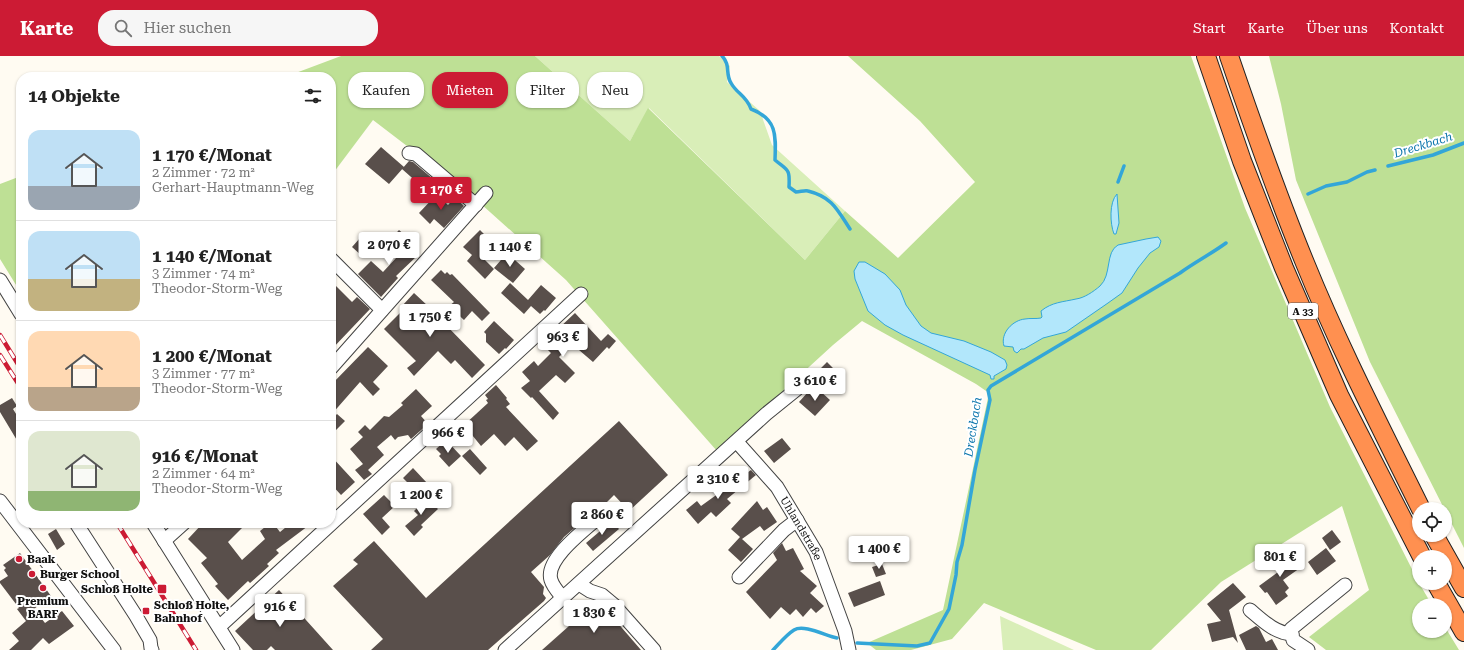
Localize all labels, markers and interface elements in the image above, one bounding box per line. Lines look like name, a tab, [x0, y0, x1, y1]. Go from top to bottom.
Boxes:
search box	[98, 10, 378, 46]
text: Karte	[20, 17, 74, 40]
icon: search	[112, 17, 134, 39]
text: Hier suchen	[144, 19, 231, 37]
text: Start	[1193, 20, 1226, 36]
text: Karte	[1248, 20, 1284, 36]
text: Über uns	[1306, 20, 1368, 36]
text: Kontakt	[1390, 20, 1444, 36]
chip: Kaufen	[348, 72, 424, 108]
chip: Mieten	[432, 72, 508, 108]
chip: Filter	[516, 72, 579, 108]
chip: Neu	[587, 72, 643, 108]
icon: filters	[302, 85, 324, 107]
text: 14 Objekte	[28, 86, 120, 106]
water label: Dreckbach	[1391, 129, 1454, 161]
text: 1 170 €/Monat	[152, 145, 272, 165]
icon: home	[60, 146, 108, 194]
text: 2 Zimmer · 72 m²	[152, 165, 255, 180]
pin: 1 170 €	[404, 177, 478, 211]
text: Gerhart-Hauptmann-Weg	[152, 180, 314, 195]
text: 1 170 €	[420, 182, 462, 197]
pin: 2 070 €	[352, 232, 426, 266]
pin: 1 140 €	[473, 234, 547, 268]
text: 2 070 €	[368, 237, 410, 252]
text: 1 140 €	[489, 239, 531, 254]
text: 1 140 €/Monat	[152, 246, 272, 266]
icon: home	[60, 247, 108, 295]
text: 3 Zimmer · 74 m²	[152, 266, 255, 281]
text: Theodor-Storm-Weg	[152, 281, 282, 296]
road number: A 33	[1288, 303, 1318, 319]
pin: 1 750 €	[393, 304, 467, 338]
text: 1 750 €	[409, 309, 451, 324]
pin: 963 €	[535, 324, 591, 358]
text: 963 €	[547, 329, 579, 344]
text: 1 200 €/Monat	[152, 346, 272, 366]
icon: home	[60, 347, 108, 395]
text: 3 Zimmer · 77 m²	[152, 366, 255, 381]
pin: 3 610 €	[778, 368, 852, 402]
text: 3 610 €	[794, 373, 836, 388]
text: Theodor-Storm-Weg	[152, 381, 282, 396]
water label: Dreckbach	[961, 396, 985, 459]
pin: 966 €	[420, 420, 476, 454]
text: 966 €	[432, 425, 464, 440]
text: 916 €/Monat	[152, 446, 258, 466]
icon: home	[60, 447, 108, 495]
text: 2 Zimmer · 64 m²	[152, 466, 255, 481]
pin: 2 310 €	[681, 466, 755, 500]
text: 2 310 €	[697, 471, 739, 486]
text: Theodor-Storm-Weg	[152, 481, 282, 496]
pin: 1 200 €	[384, 482, 458, 516]
text: 1 200 €	[400, 487, 442, 502]
street label: Uhlandstraße	[777, 494, 825, 562]
pin: 2 860 €	[565, 502, 639, 536]
map controls	[1412, 502, 1452, 638]
button: locate	[1412, 502, 1452, 542]
text: 2 860 €	[581, 507, 623, 522]
pin: 1 400 €	[842, 536, 916, 570]
text: 1 400 €	[858, 541, 900, 556]
pin: 801 €	[1252, 544, 1308, 578]
text: 801 €	[1264, 549, 1296, 564]
button: +	[1412, 550, 1452, 590]
place label: Baak	[27, 553, 56, 566]
marker: Baak	[14, 554, 24, 564]
place label: Burger School	[40, 568, 120, 581]
marker: Burger School	[27, 569, 37, 579]
marker: Premium BARF	[38, 583, 48, 593]
place label: Schloß Holte	[81, 583, 154, 596]
marker: Schloß Holte	[156, 583, 168, 595]
pin: 916 €	[252, 594, 308, 628]
place label: Premium BARF	[17, 595, 69, 621]
button: −	[1412, 598, 1452, 638]
place label: Schloß Holte, Bahnhof	[154, 599, 229, 625]
text: 916 €	[264, 599, 296, 614]
pin: 1 830 €	[557, 600, 631, 634]
text: 1 830 €	[573, 605, 615, 620]
marker: Schloß Holte, Bahnhof	[141, 606, 151, 616]

